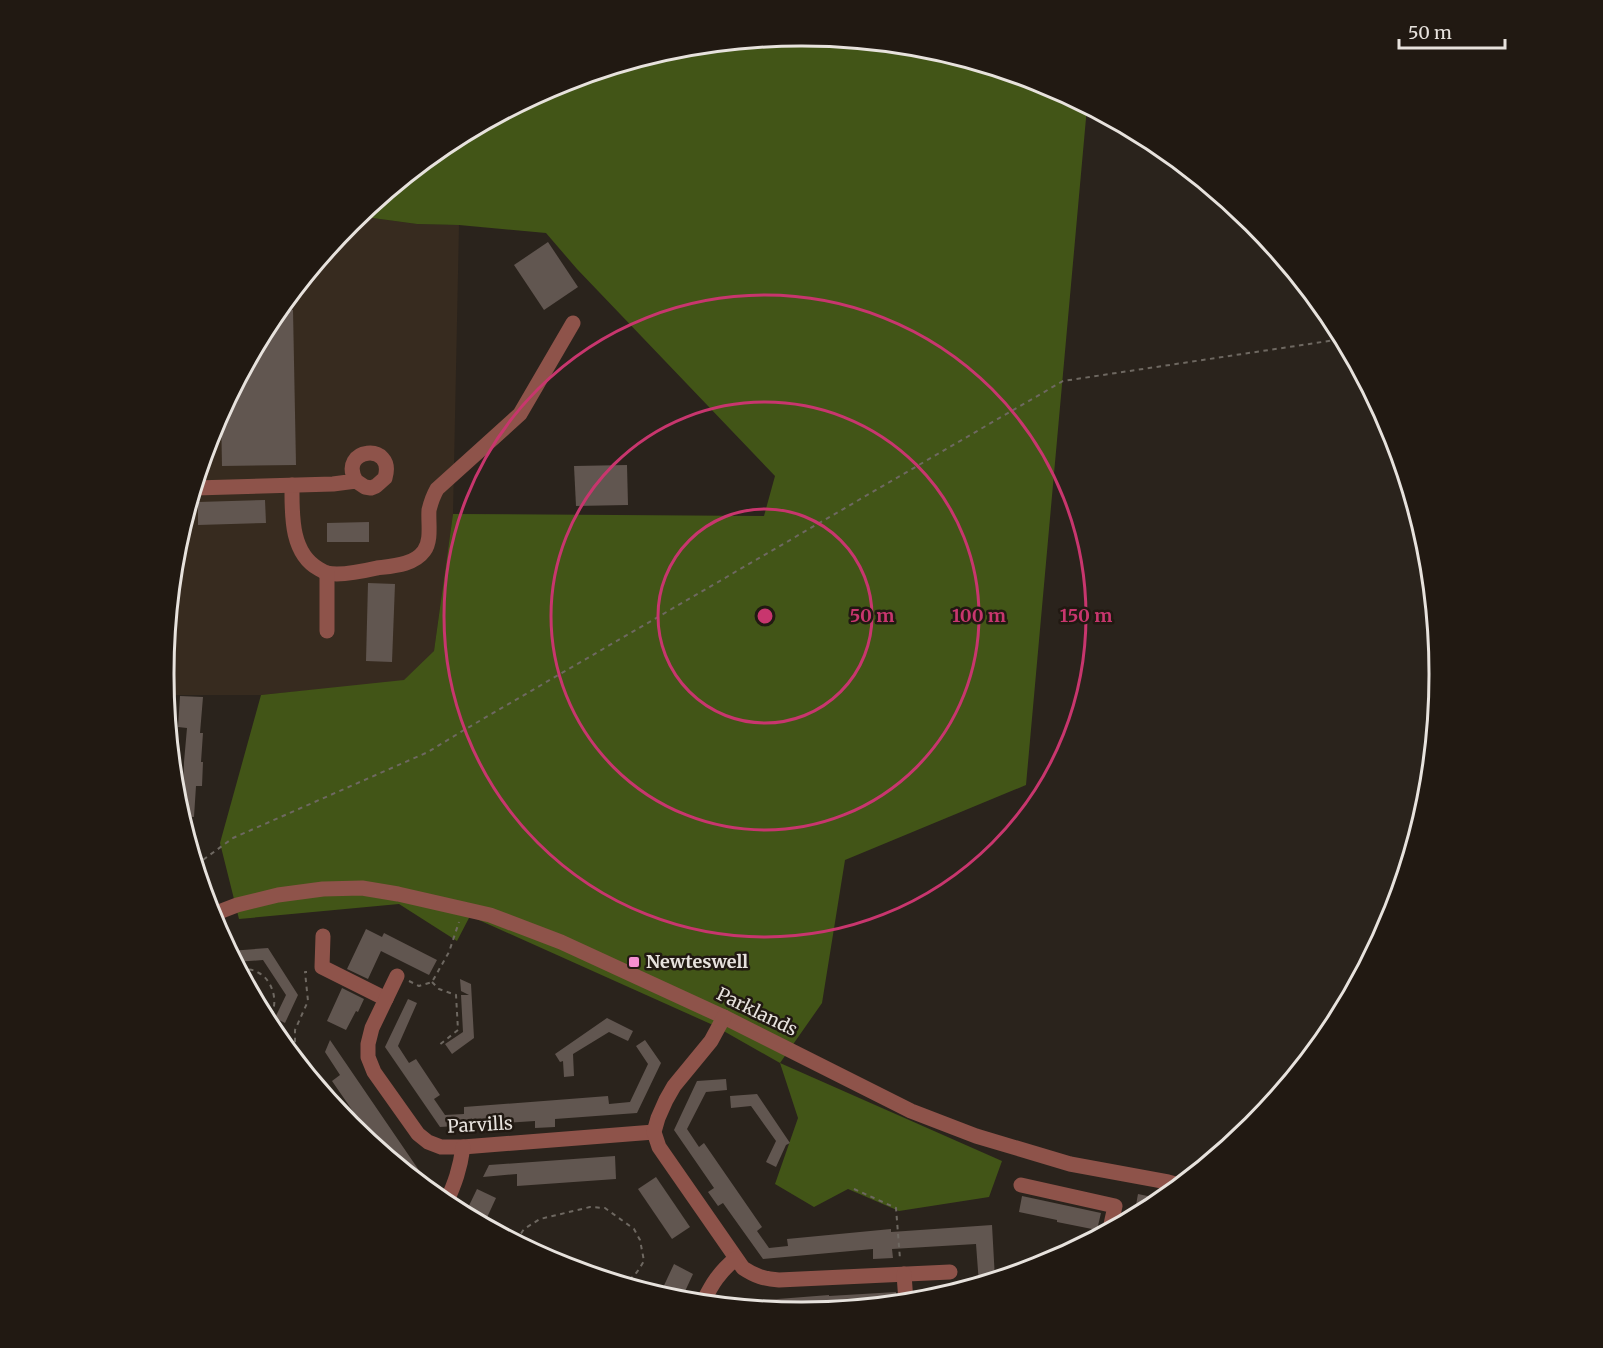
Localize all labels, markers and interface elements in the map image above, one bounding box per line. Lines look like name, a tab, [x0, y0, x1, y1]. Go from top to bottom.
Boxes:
scale bar	[1399, 12, 1506, 50]
text: 50 m	[1408, 21, 1452, 44]
text: 50 m	[850, 604, 894, 627]
text: 100 m	[952, 604, 1006, 627]
text: 150 m	[1060, 604, 1112, 627]
centre of rings	[755, 606, 775, 626]
place label: Newteswell	[646, 950, 748, 973]
marker: Newteswell	[627, 955, 641, 969]
street label: Parklands	[713, 982, 802, 1041]
street label: Parvills	[447, 1111, 513, 1138]

